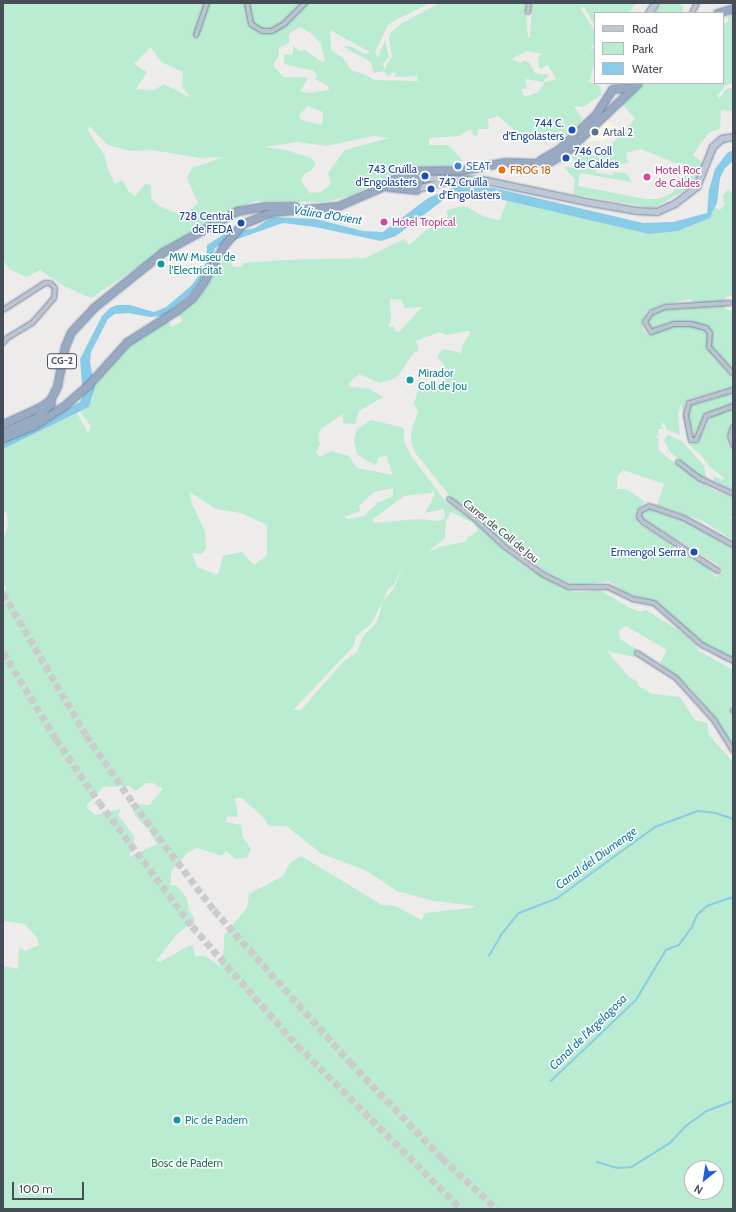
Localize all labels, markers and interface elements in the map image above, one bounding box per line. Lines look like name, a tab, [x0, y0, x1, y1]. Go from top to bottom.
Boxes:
legend	[594, 12, 724, 84]
text: Road	[632, 21, 658, 36]
text: Park	[632, 41, 654, 56]
text: Water	[632, 61, 662, 76]
place label: 744 C. d'Engolasters	[503, 117, 564, 143]
marker: 744 C. d'Engolasters	[567, 125, 577, 135]
place label: Artal 2	[603, 125, 633, 139]
marker: Artal 2	[590, 127, 600, 137]
place label: 746 Coll de Caldes	[574, 145, 619, 171]
marker: 746 Coll de Caldes	[561, 153, 571, 163]
place label: SEAT	[466, 159, 491, 173]
marker: SEAT	[453, 161, 463, 171]
place label: 743 Cruïlla d'Engolasters	[356, 163, 417, 189]
place label: FROG 18	[510, 163, 551, 177]
place label: Hotel Roc de Caldes	[655, 164, 700, 190]
marker: FROG 18	[497, 165, 507, 175]
marker: 743 Cruïlla d'Engolasters	[420, 171, 430, 181]
marker: Hotel Roc de Caldes	[642, 172, 652, 182]
place label: 742 Cruïlla d'Engolasters	[439, 176, 500, 202]
marker: 742 Cruïlla d'Engolasters	[426, 184, 436, 194]
water label: Valira d'Orient	[293, 203, 363, 227]
place label: 728 Central de FEDA	[179, 210, 233, 236]
place label: Hotel Tropical	[392, 215, 456, 229]
marker: Hotel Tropical	[379, 217, 389, 227]
marker: 728 Central de FEDA	[236, 218, 246, 228]
place label: MW Museu de l'Electricitat	[169, 251, 235, 277]
marker: MW Museu de l'Electricitat	[156, 259, 166, 269]
road number: CG-2	[47, 353, 77, 369]
place label: Mirador Coll de Jou	[418, 367, 467, 393]
marker: Mirador Coll de Jou	[405, 375, 415, 385]
street label: Carrer de Coll de Jou	[460, 496, 542, 566]
place label: Ermengol Serrra	[611, 545, 686, 559]
marker: Ermengol Serrra	[689, 547, 699, 557]
water label: Canal del Diumenge	[553, 824, 639, 892]
water label: Canal de l'Argelagosa	[546, 991, 630, 1073]
place label: Pic de Padern	[185, 1113, 248, 1127]
marker: Pic de Padern	[172, 1115, 182, 1125]
park label: Bosc de Padern	[151, 1156, 223, 1170]
north arrow	[684, 1160, 724, 1200]
scale bar	[14, 1174, 86, 1200]
text: 100 m	[19, 1181, 53, 1196]
text: N	[692, 1182, 705, 1198]

